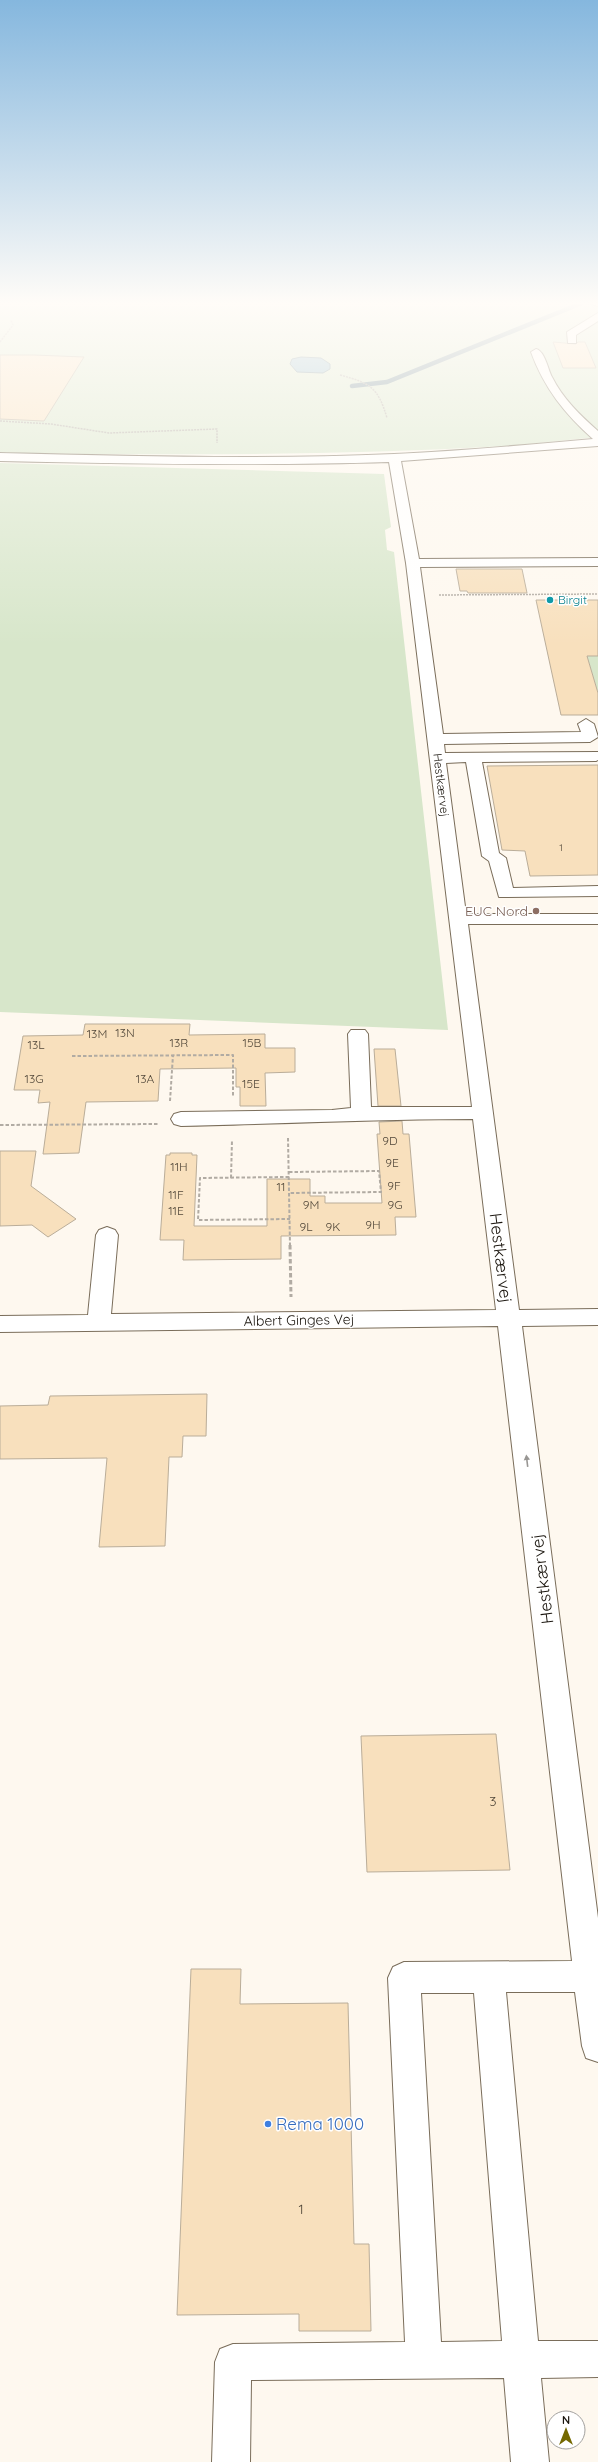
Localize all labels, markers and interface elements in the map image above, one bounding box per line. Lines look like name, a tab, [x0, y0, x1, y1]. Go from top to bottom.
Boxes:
place label: Birgit	[558, 592, 587, 607]
marker: Birgit	[545, 595, 555, 605]
street label: Hestkærvej	[430, 752, 453, 818]
house number: 1	[559, 841, 563, 854]
place label: EUC Nord	[465, 902, 528, 920]
marker: EUC Nord	[531, 906, 541, 916]
house number: 13N	[115, 1025, 135, 1040]
house number: 13M	[87, 1026, 107, 1041]
house number: 13R	[170, 1035, 188, 1050]
house number: 15B	[243, 1035, 262, 1050]
house number: 13L	[27, 1037, 45, 1052]
house number: 13G	[24, 1071, 44, 1086]
house number: 13A	[136, 1071, 154, 1086]
house number: 15E	[242, 1076, 260, 1091]
house number: 9D	[382, 1133, 398, 1148]
house number: 9E	[385, 1155, 399, 1170]
house number: 11H	[170, 1159, 188, 1174]
house number: 9F	[387, 1178, 401, 1193]
house number: 11	[277, 1179, 285, 1194]
house number: 11F	[168, 1187, 184, 1202]
house number: 9M	[303, 1197, 319, 1212]
house number: 9G	[387, 1197, 403, 1212]
house number: 11E	[168, 1203, 184, 1218]
street label: Hestkærvej	[486, 1212, 517, 1304]
house number: 9H	[365, 1217, 381, 1232]
house number: 9L	[299, 1219, 313, 1234]
house number: 9K	[326, 1219, 340, 1234]
street label: Albert Ginges Vej	[243, 1310, 355, 1330]
one-way arrow	[524, 1455, 530, 1468]
street label: Hestkærvej	[526, 1533, 557, 1625]
house number: 3	[489, 1792, 497, 1810]
place label: Rema 1000	[276, 2113, 364, 2134]
marker: Rema 1000	[263, 2119, 273, 2129]
house number: 1	[298, 2200, 304, 2218]
north arrow	[546, 2410, 586, 2450]
text: N	[562, 2413, 570, 2427]

